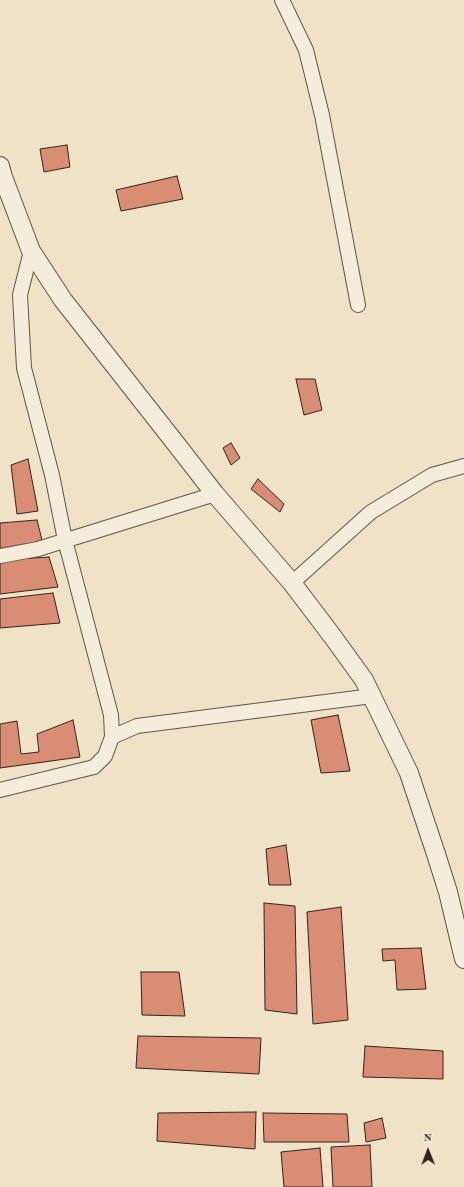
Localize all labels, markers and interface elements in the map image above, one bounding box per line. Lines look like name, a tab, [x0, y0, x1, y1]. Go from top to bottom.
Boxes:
north arrow	[408, 1131, 448, 1171]
text: N	[423, 1133, 432, 1144]

